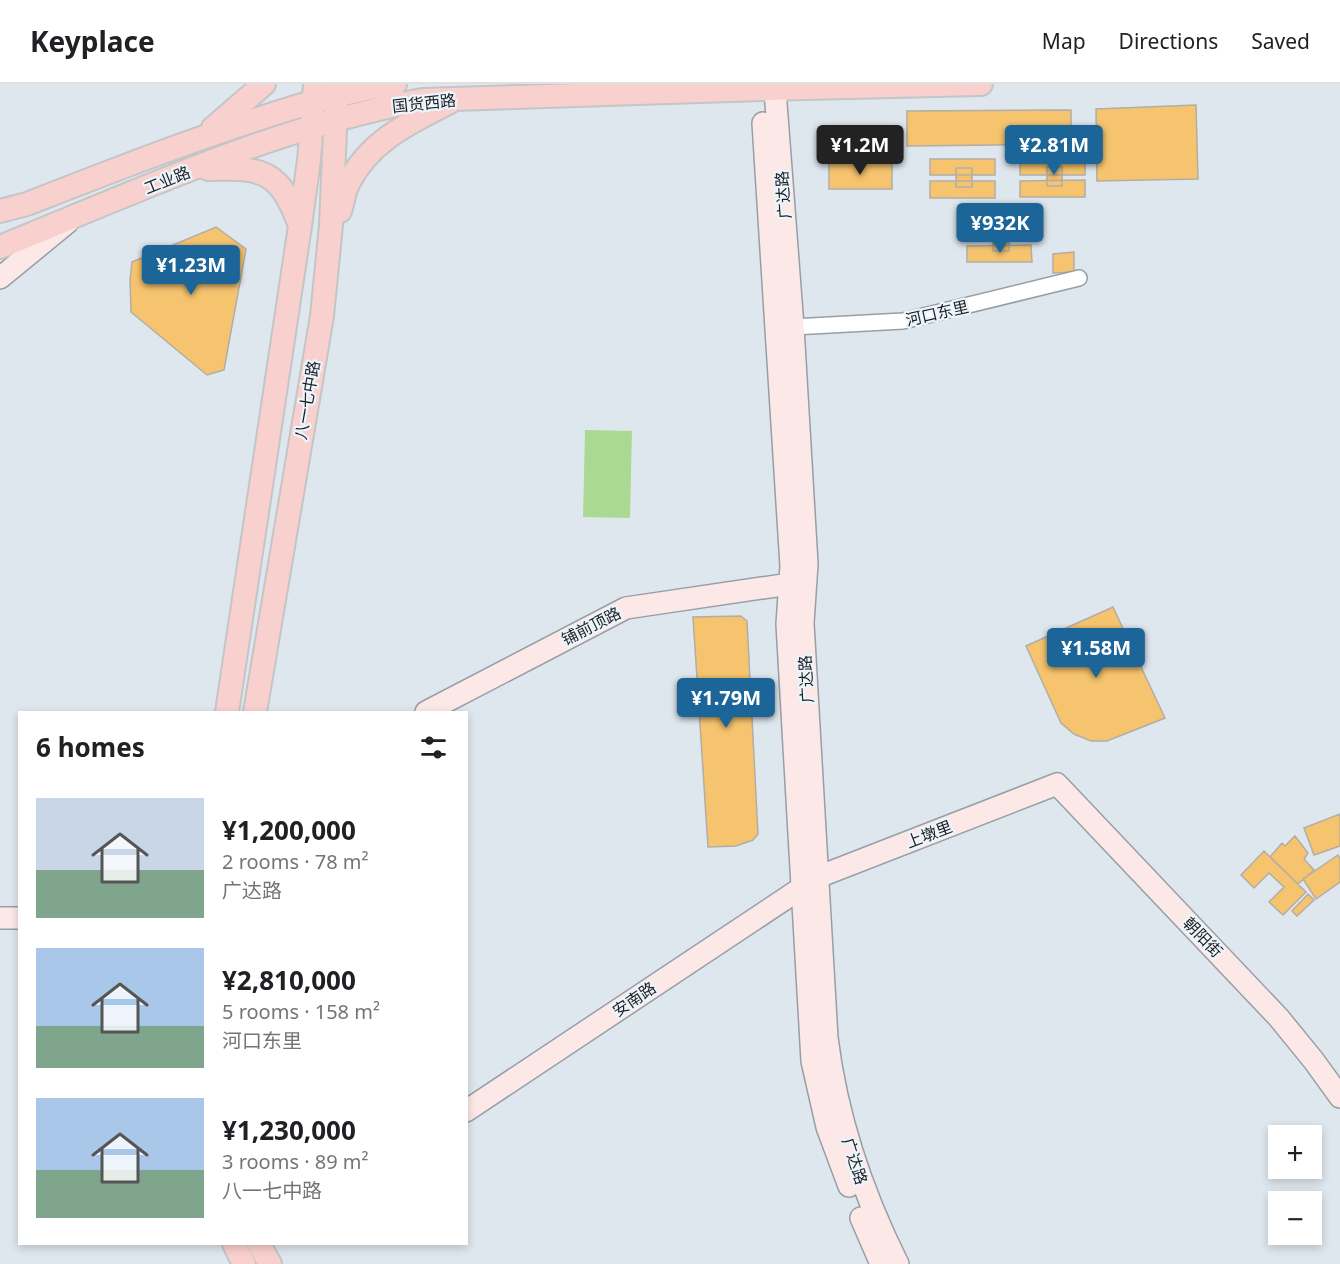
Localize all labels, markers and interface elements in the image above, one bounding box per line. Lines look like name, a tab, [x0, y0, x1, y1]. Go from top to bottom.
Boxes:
text: Keyplace	[30, 22, 155, 60]
text: Map	[1042, 27, 1086, 55]
text: Directions	[1119, 27, 1218, 55]
text: Saved	[1251, 27, 1310, 55]
street label: 国货西路	[391, 89, 457, 117]
pin: ¥1.2M	[818, 125, 902, 176]
pin: ¥2.81M	[1005, 125, 1103, 176]
text: ¥1.2M	[831, 131, 889, 158]
text: ¥2.81M	[1019, 131, 1089, 158]
street label: 工业路	[141, 161, 193, 199]
street label: 广达路	[770, 170, 796, 220]
pin: ¥932K	[958, 203, 1042, 254]
text: ¥932K	[970, 209, 1030, 236]
pin: ¥1.23M	[142, 245, 240, 296]
text: ¥1.23M	[156, 251, 226, 278]
street label: 河口东里	[903, 295, 971, 331]
street label: 八一七中路	[289, 359, 325, 441]
street label: 铺前顶路	[557, 602, 625, 650]
pin: ¥1.58M	[1047, 628, 1145, 679]
text: ¥1.58M	[1061, 634, 1131, 661]
street label: 广达路	[794, 654, 818, 704]
pin: ¥1.79M	[677, 678, 775, 729]
text: ¥1.79M	[691, 684, 761, 711]
text: 6 homes	[36, 729, 145, 765]
icon: filters	[417, 731, 450, 764]
text: ¥1,200,000	[222, 812, 356, 848]
street label: 上墩里	[903, 815, 955, 853]
icon: home	[84, 822, 156, 894]
text: 2 rooms · 78 m²	[222, 848, 369, 875]
text: 广达路	[222, 877, 282, 904]
street label: 朝阳街	[1178, 912, 1228, 962]
text: ¥2,810,000	[222, 962, 356, 998]
icon: home	[84, 972, 156, 1044]
street label: 安南路	[608, 976, 660, 1022]
text: 5 rooms · 158 m²	[222, 998, 380, 1025]
text: 河口东里	[222, 1027, 302, 1054]
text: ¥1,230,000	[222, 1112, 356, 1148]
icon: home	[84, 1122, 156, 1194]
map controls	[1268, 1125, 1322, 1245]
button: +	[1268, 1125, 1322, 1179]
street label: 广达路	[837, 1135, 873, 1187]
text: 3 rooms · 89 m²	[222, 1148, 369, 1175]
text: 八一七中路	[222, 1177, 322, 1204]
button: −	[1268, 1191, 1322, 1245]

